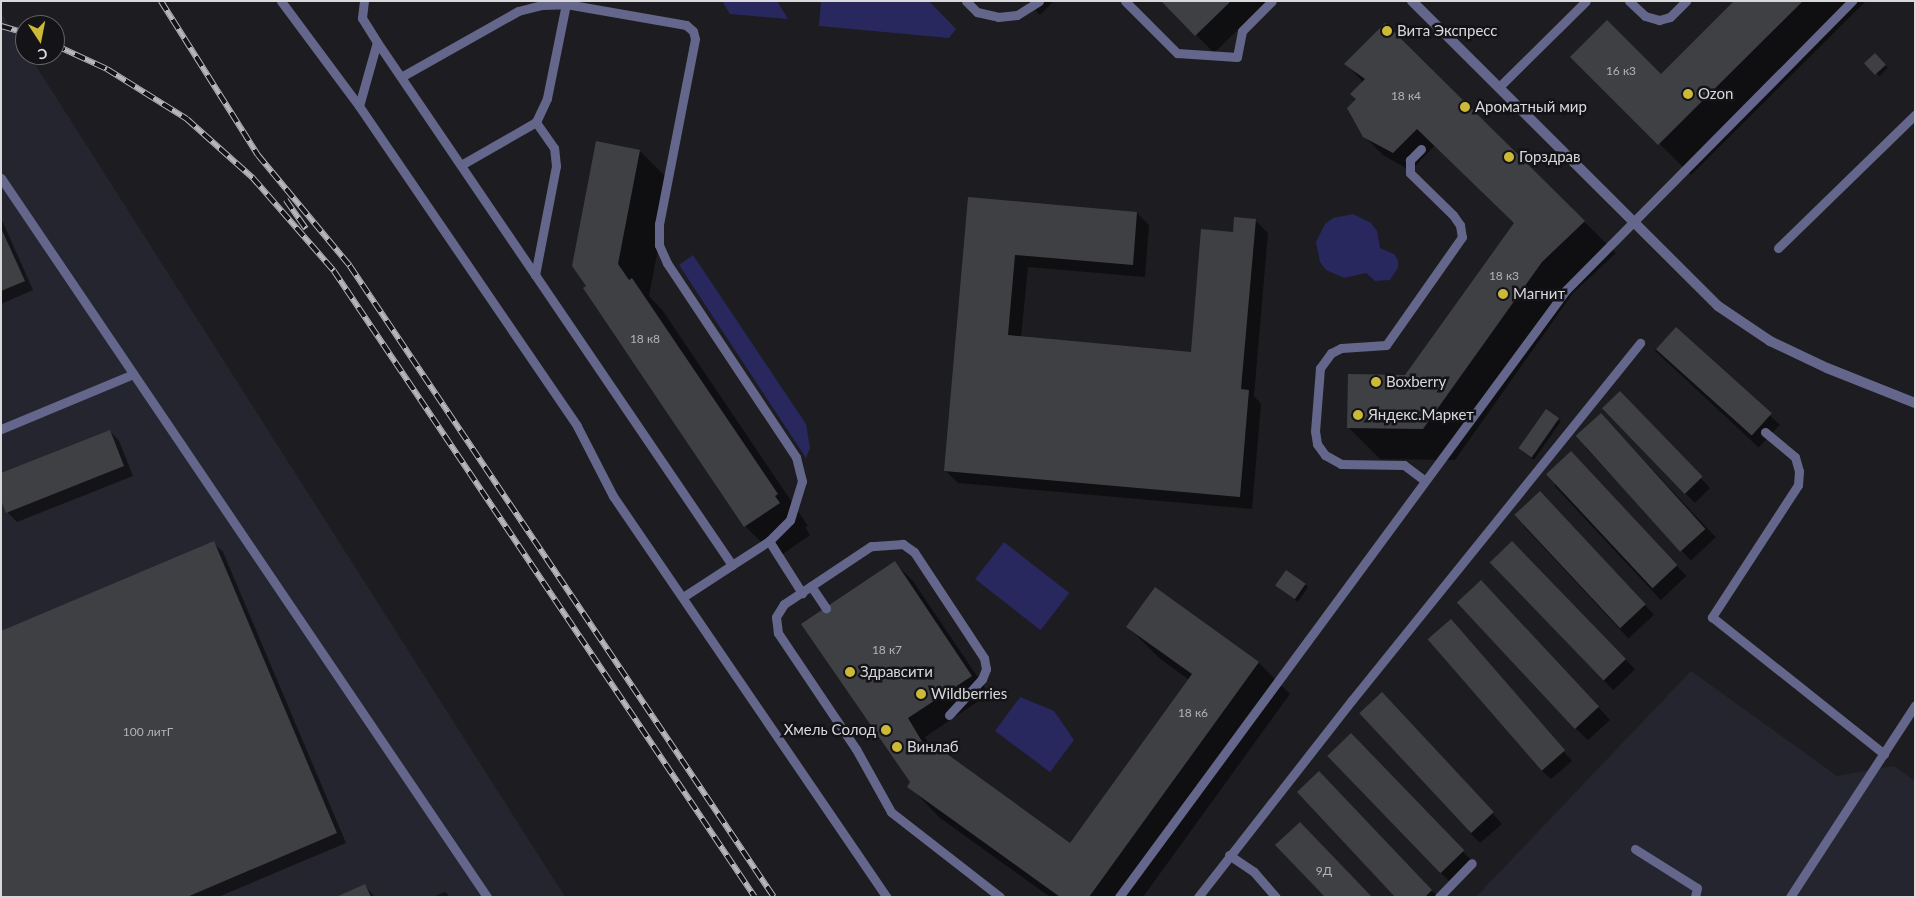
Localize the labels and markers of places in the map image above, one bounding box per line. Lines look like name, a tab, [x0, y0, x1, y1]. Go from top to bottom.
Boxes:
place label: Вита Экспресс	[1397, 22, 1498, 40]
marker: Вита Экспресс	[1381, 25, 1393, 37]
place label: Ozon	[1698, 85, 1733, 103]
marker: Ozon	[1682, 88, 1694, 100]
place label: Ароматный мир	[1475, 98, 1587, 116]
marker: Ароматный мир	[1459, 101, 1471, 113]
place label: Горздрав	[1519, 148, 1580, 166]
marker: Горздрав	[1503, 151, 1515, 163]
place label: Магнит	[1513, 285, 1565, 303]
marker: Магнит	[1497, 288, 1509, 300]
place label: Boxberry	[1386, 373, 1446, 391]
marker: Boxberry	[1370, 376, 1382, 388]
place label: Яндекс.Маркет	[1368, 406, 1474, 424]
marker: Яндекс.Маркет	[1352, 409, 1364, 421]
place label: Здравсити	[860, 663, 933, 681]
marker: Здравсити	[844, 666, 856, 678]
place label: Wildberries	[931, 685, 1007, 703]
marker: Wildberries	[915, 688, 927, 700]
place label: Хмель Солод	[784, 721, 876, 739]
marker: Хмель Солод	[880, 724, 892, 736]
place label: Винлаб	[907, 738, 959, 756]
marker: Винлаб	[891, 741, 903, 753]

